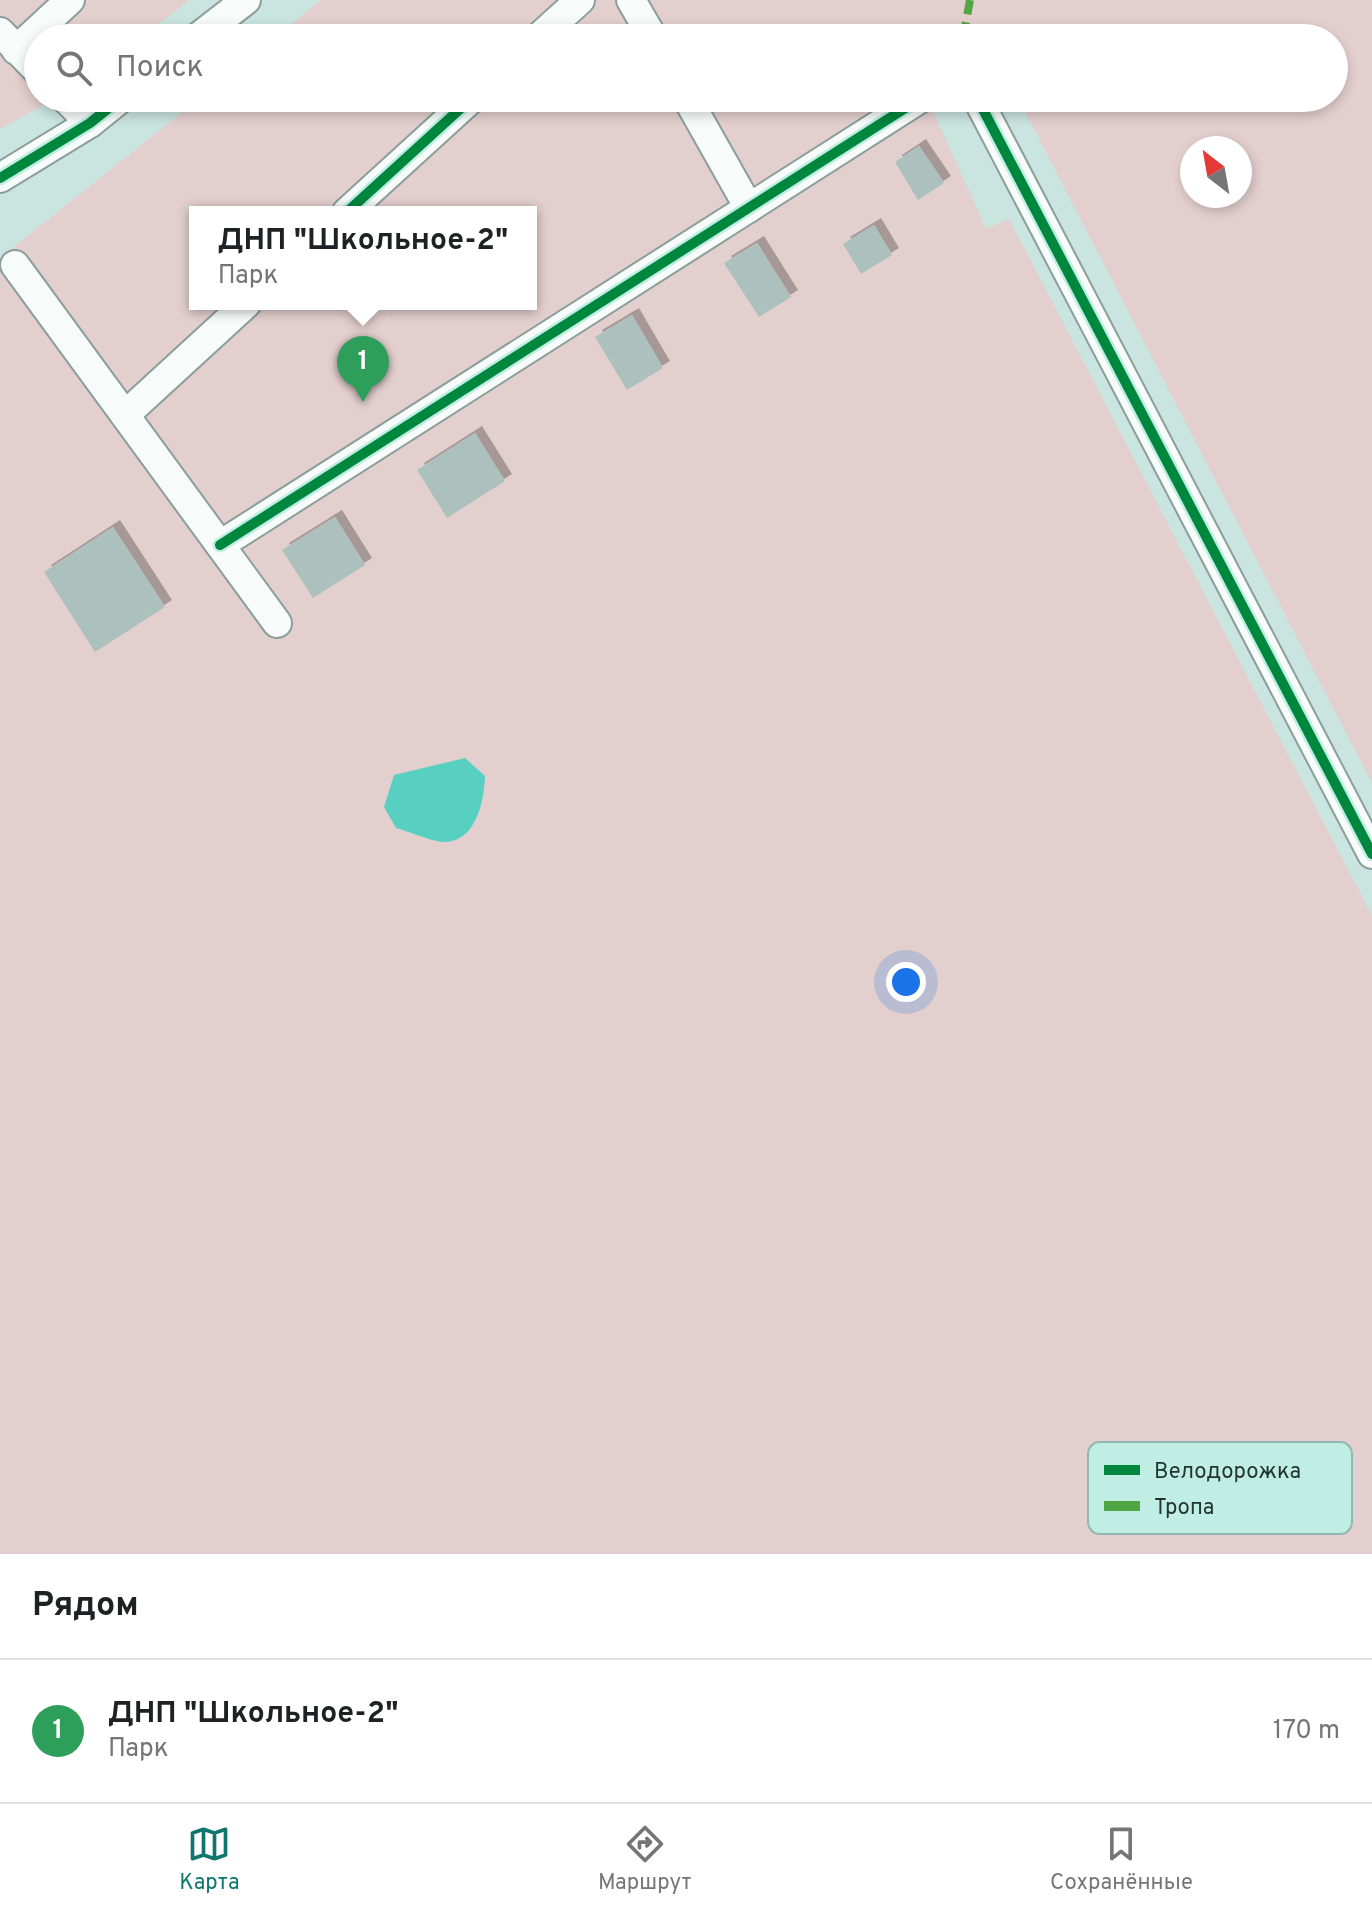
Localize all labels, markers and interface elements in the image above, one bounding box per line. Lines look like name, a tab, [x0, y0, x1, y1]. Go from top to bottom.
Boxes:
search box	[24, 24, 1348, 112]
icon: search	[52, 46, 96, 90]
text: Поиск	[116, 50, 204, 87]
north arrow	[1180, 136, 1252, 208]
popup	[189, 206, 537, 310]
text: ДНП "Школьное-2"	[218, 223, 508, 260]
text: Парк	[218, 260, 278, 293]
pin: 1	[337, 336, 389, 402]
your location	[886, 962, 926, 1002]
legend	[1088, 1442, 1352, 1534]
text: Велодорожка	[1154, 1459, 1301, 1486]
text: Тропа	[1154, 1495, 1214, 1522]
text: Рядом	[32, 1585, 139, 1628]
text: ДНП "Школьное-2"	[108, 1696, 398, 1733]
text: 1	[53, 1715, 63, 1748]
text: 170 m	[1273, 1715, 1340, 1748]
text: Парк	[108, 1733, 169, 1766]
tab: Карта	[179, 1822, 240, 1897]
tab: Маршрут	[598, 1822, 692, 1897]
tab: Сохранённые	[1050, 1822, 1193, 1897]

